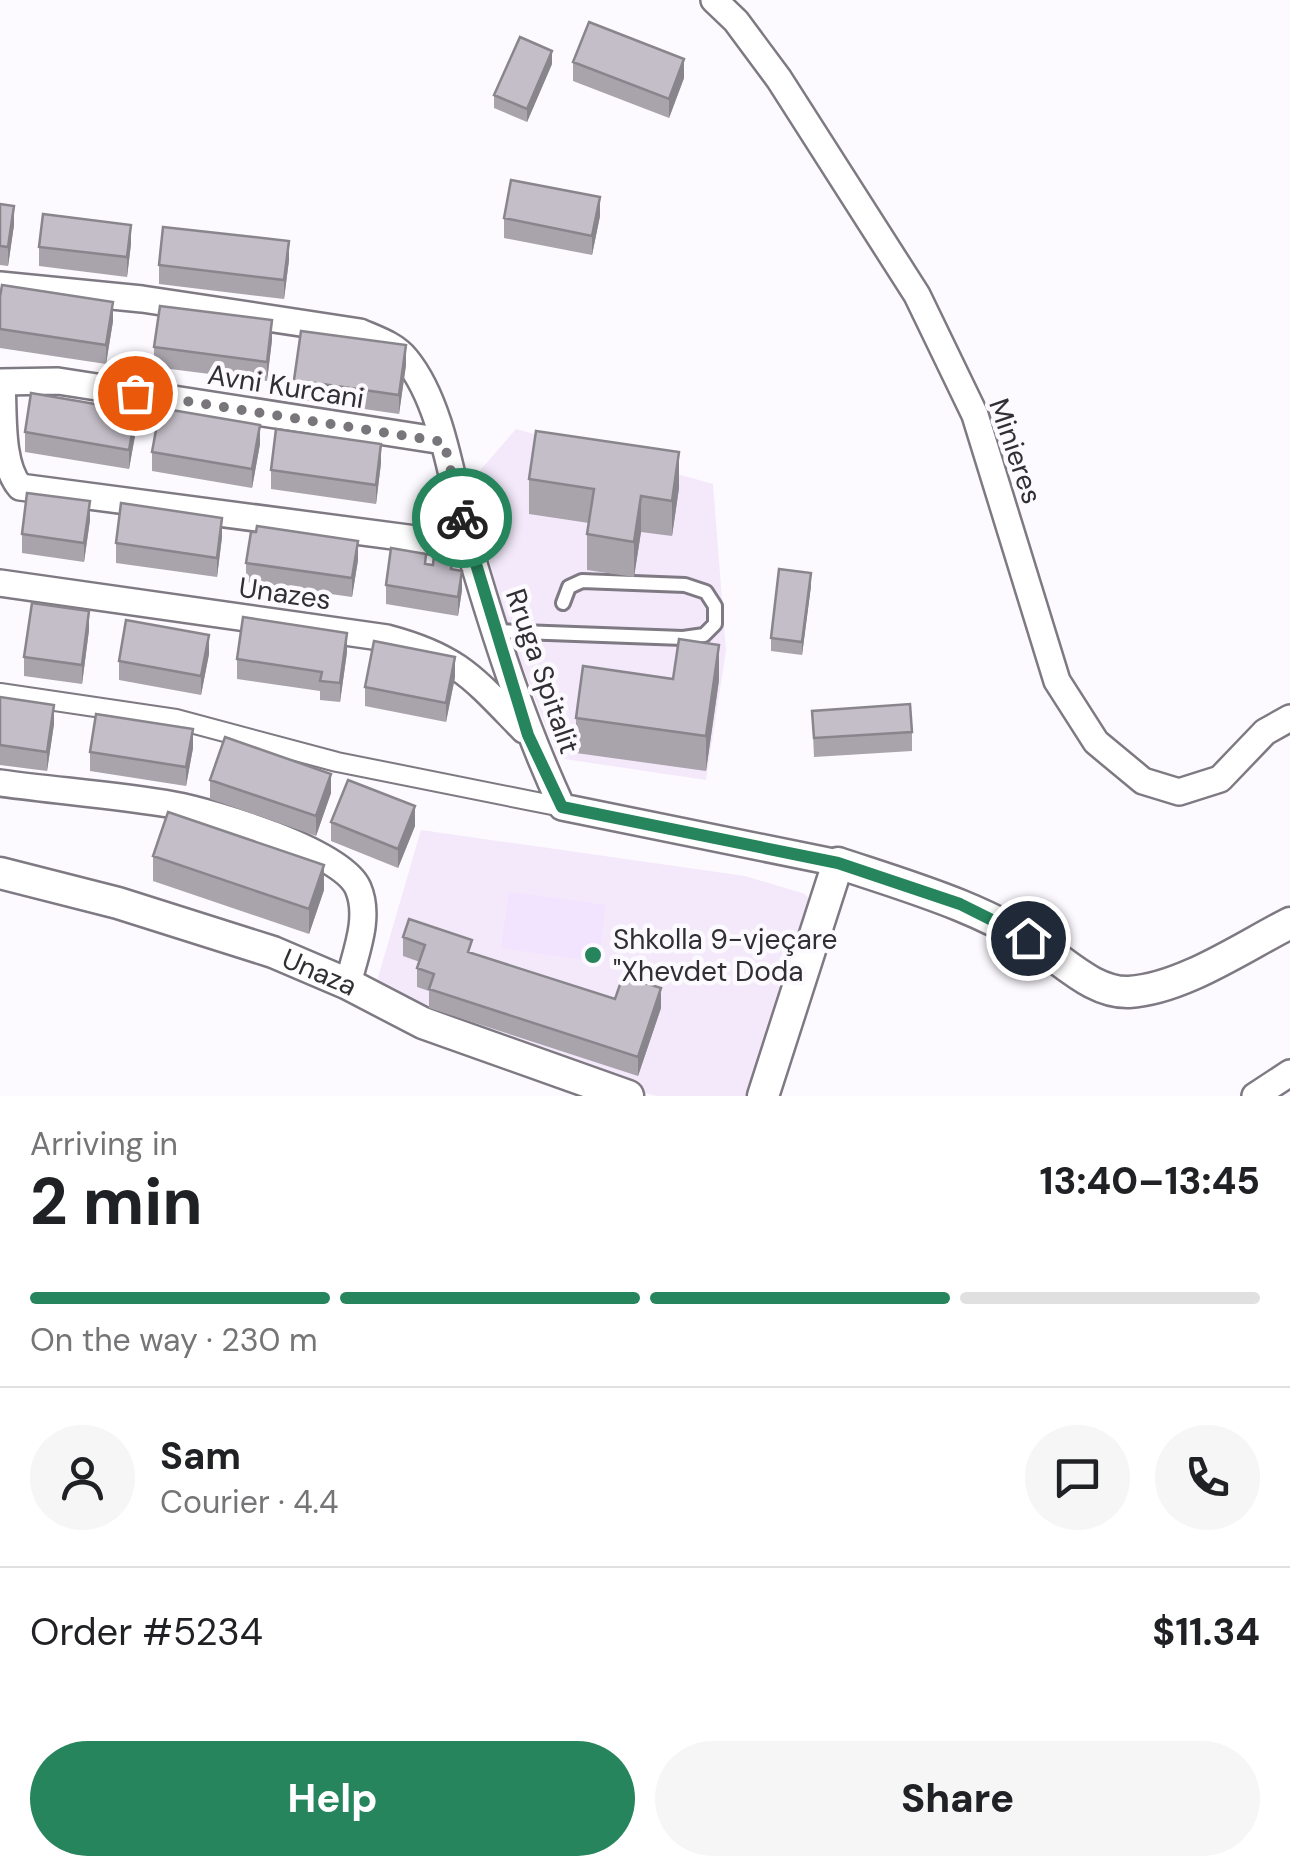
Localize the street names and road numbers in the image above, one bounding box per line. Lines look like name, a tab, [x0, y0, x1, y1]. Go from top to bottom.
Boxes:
street label: Avni Kurcani	[205, 356, 367, 417]
street label: Minieres	[980, 394, 1051, 509]
street label: Unazes	[237, 569, 333, 618]
street label: Rruga Spitalit	[497, 584, 588, 758]
street label: Unaza	[276, 940, 363, 1005]

